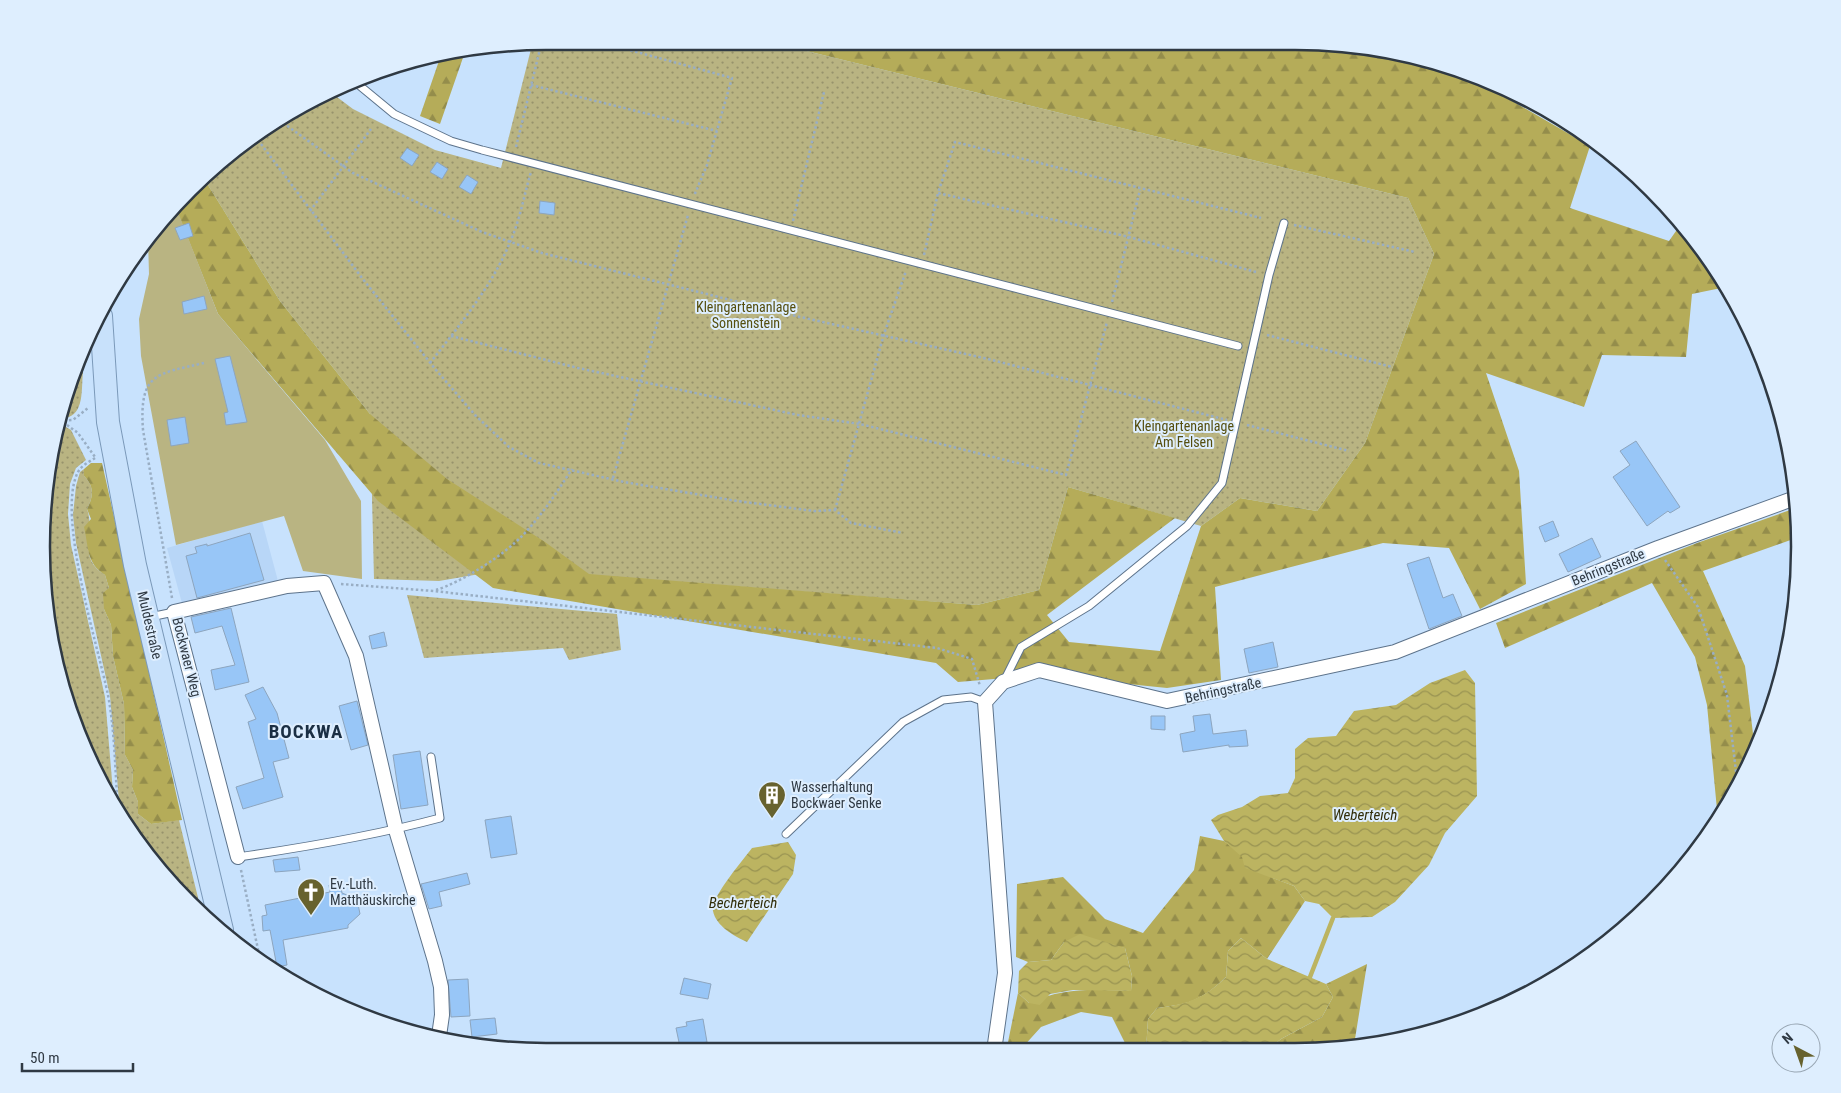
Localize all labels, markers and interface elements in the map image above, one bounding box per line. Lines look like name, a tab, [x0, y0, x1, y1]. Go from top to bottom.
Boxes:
park label: Kleingartenanlage Sonnenstein	[696, 299, 796, 331]
park label: Kleingartenanlage Am Felsen	[1134, 418, 1234, 450]
street label: Behringstraße	[1569, 545, 1647, 589]
street label: Muldestraße	[134, 590, 166, 661]
street label: Bockwaer Weg	[169, 616, 205, 698]
street label: Behringstraße	[1184, 674, 1263, 706]
district label: BOCKWA	[269, 720, 343, 743]
place label: Wasserhaltung Bockwaer Senke	[791, 779, 882, 811]
building icon: Wasserhaltung Bockwaer Senke	[757, 780, 787, 819]
water label: Weberteich	[1333, 806, 1397, 824]
place label: Ev.-Luth. Matthäuskirche	[330, 876, 416, 908]
church icon: Ev.-Luth. Matthäuskirche	[296, 877, 326, 916]
water label: Becherteich	[709, 894, 777, 912]
north arrow	[1771, 1023, 1821, 1073]
text: N	[1779, 1029, 1796, 1047]
scale bar	[22, 1040, 134, 1072]
text: 50 m	[30, 1049, 60, 1067]

